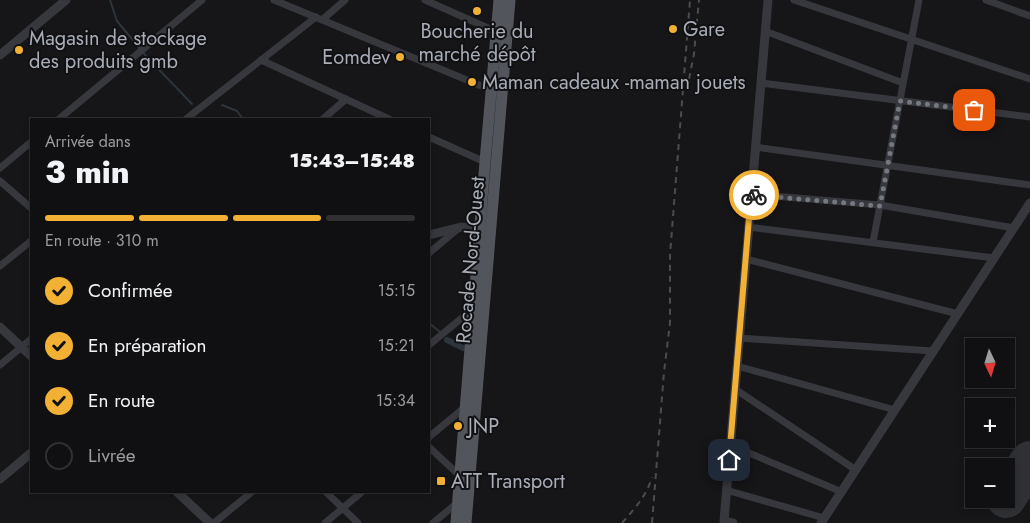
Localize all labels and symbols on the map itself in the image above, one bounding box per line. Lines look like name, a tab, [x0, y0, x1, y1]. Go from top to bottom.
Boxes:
marker: Boucherie du marché dépôt	[471, 5, 483, 17]
place label: Gare	[683, 15, 725, 44]
place label: Boucherie du marché dépôt	[419, 17, 536, 69]
marker: Gare	[667, 23, 679, 35]
place label: Magasin de stockage des produits gmb	[29, 24, 207, 76]
place label: Eomdev	[322, 43, 390, 72]
marker: Magasin de stockage des produits gmb	[13, 44, 25, 56]
marker: Eomdev	[394, 51, 406, 63]
place label: Maman cadeaux -maman jouets	[482, 68, 746, 97]
marker: Maman cadeaux -maman jouets	[466, 76, 478, 88]
pin	[953, 89, 995, 131]
courier	[729, 170, 779, 220]
street label: Rocade Nord-Ouest	[449, 175, 492, 345]
north arrow	[965, 338, 1015, 388]
place label: JNP	[465, 412, 499, 441]
marker: JNP	[452, 420, 464, 432]
pin	[708, 439, 750, 481]
place label: ATT Transport	[451, 467, 565, 496]
marker: ATT Transport	[435, 475, 447, 487]

